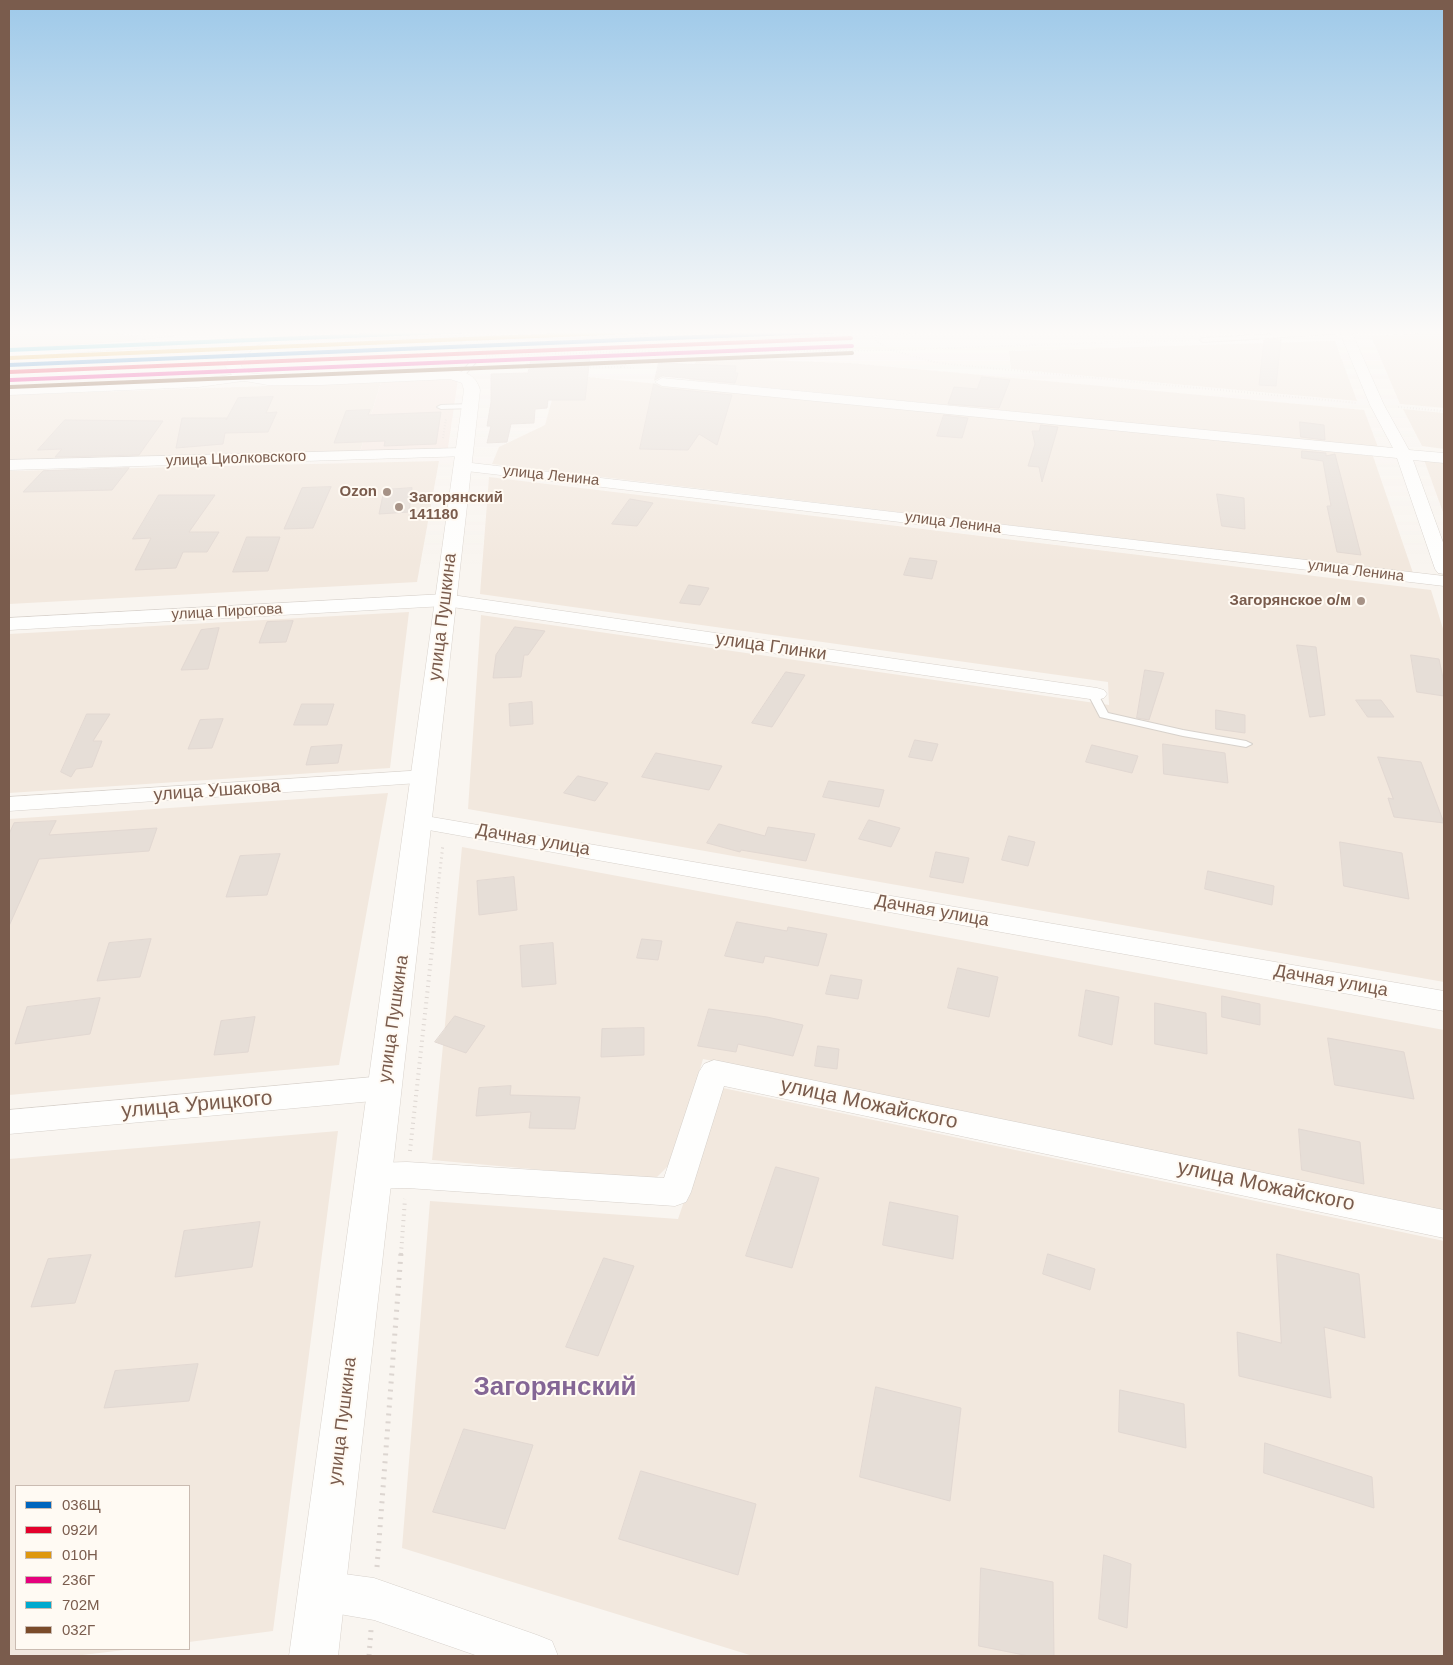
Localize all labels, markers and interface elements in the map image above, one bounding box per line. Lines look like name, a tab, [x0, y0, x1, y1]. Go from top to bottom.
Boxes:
street label: улица Циолковского	[165, 448, 307, 470]
street label: улица Ленина	[502, 462, 600, 490]
place label: Ozon	[340, 483, 377, 501]
marker: Ozon	[381, 486, 393, 498]
place label: Загорянский 141180	[409, 489, 503, 524]
marker: Загорянский 141180	[393, 501, 405, 513]
street label: улица Ленина	[904, 508, 1002, 538]
street label: улица Пушкина	[424, 552, 462, 682]
street label: улица Ленина	[1307, 556, 1405, 586]
place label: Загорянское о/м	[1230, 592, 1351, 610]
marker: Загорянское о/м	[1355, 595, 1367, 607]
street label: улица Пирогова	[171, 600, 283, 624]
street label: улица Глинки	[714, 629, 828, 665]
street label: улица Ушакова	[153, 776, 281, 806]
street label: Дачная улица	[474, 819, 592, 861]
street label: Дачная улица	[873, 890, 991, 932]
street label: улица Пушкина	[374, 954, 414, 1084]
street label: Дачная улица	[1272, 960, 1390, 1002]
street label: улица Можайского	[778, 1073, 960, 1135]
street label: улица Урицкого	[121, 1086, 273, 1124]
street label: улица Можайского	[1175, 1155, 1357, 1217]
street label: улица Пушкина	[324, 1356, 362, 1486]
district label: Загорянский	[474, 1372, 636, 1404]
legend	[15, 1485, 190, 1650]
text: 036Щ	[62, 1496, 101, 1513]
text: 092И	[62, 1521, 98, 1538]
text: 010Н	[62, 1546, 98, 1563]
text: 236Г	[62, 1571, 95, 1588]
text: 702М	[62, 1596, 100, 1613]
text: 032Г	[62, 1621, 95, 1638]

